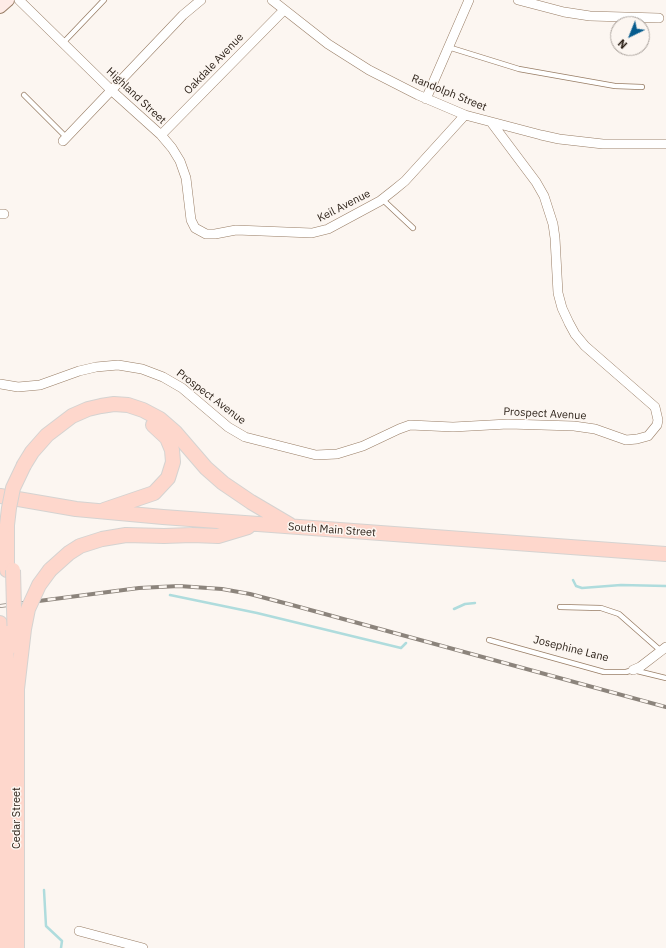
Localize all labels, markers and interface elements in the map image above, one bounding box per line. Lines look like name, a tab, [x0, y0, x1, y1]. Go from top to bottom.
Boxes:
north arrow	[610, 16, 650, 56]
street label: Oakdale Avenue	[181, 31, 247, 97]
text: N	[615, 36, 630, 52]
street label: Highland Street	[103, 65, 169, 127]
street label: Randolph Street	[409, 72, 489, 114]
street label: Keil Avenue	[315, 187, 373, 225]
street label: Prospect Avenue	[174, 367, 248, 427]
street label: Prospect Avenue	[503, 405, 587, 423]
street label: South Main Street	[288, 520, 376, 540]
street label: Josephine Lane	[532, 633, 610, 665]
street label: Cedar Street	[10, 787, 24, 849]

